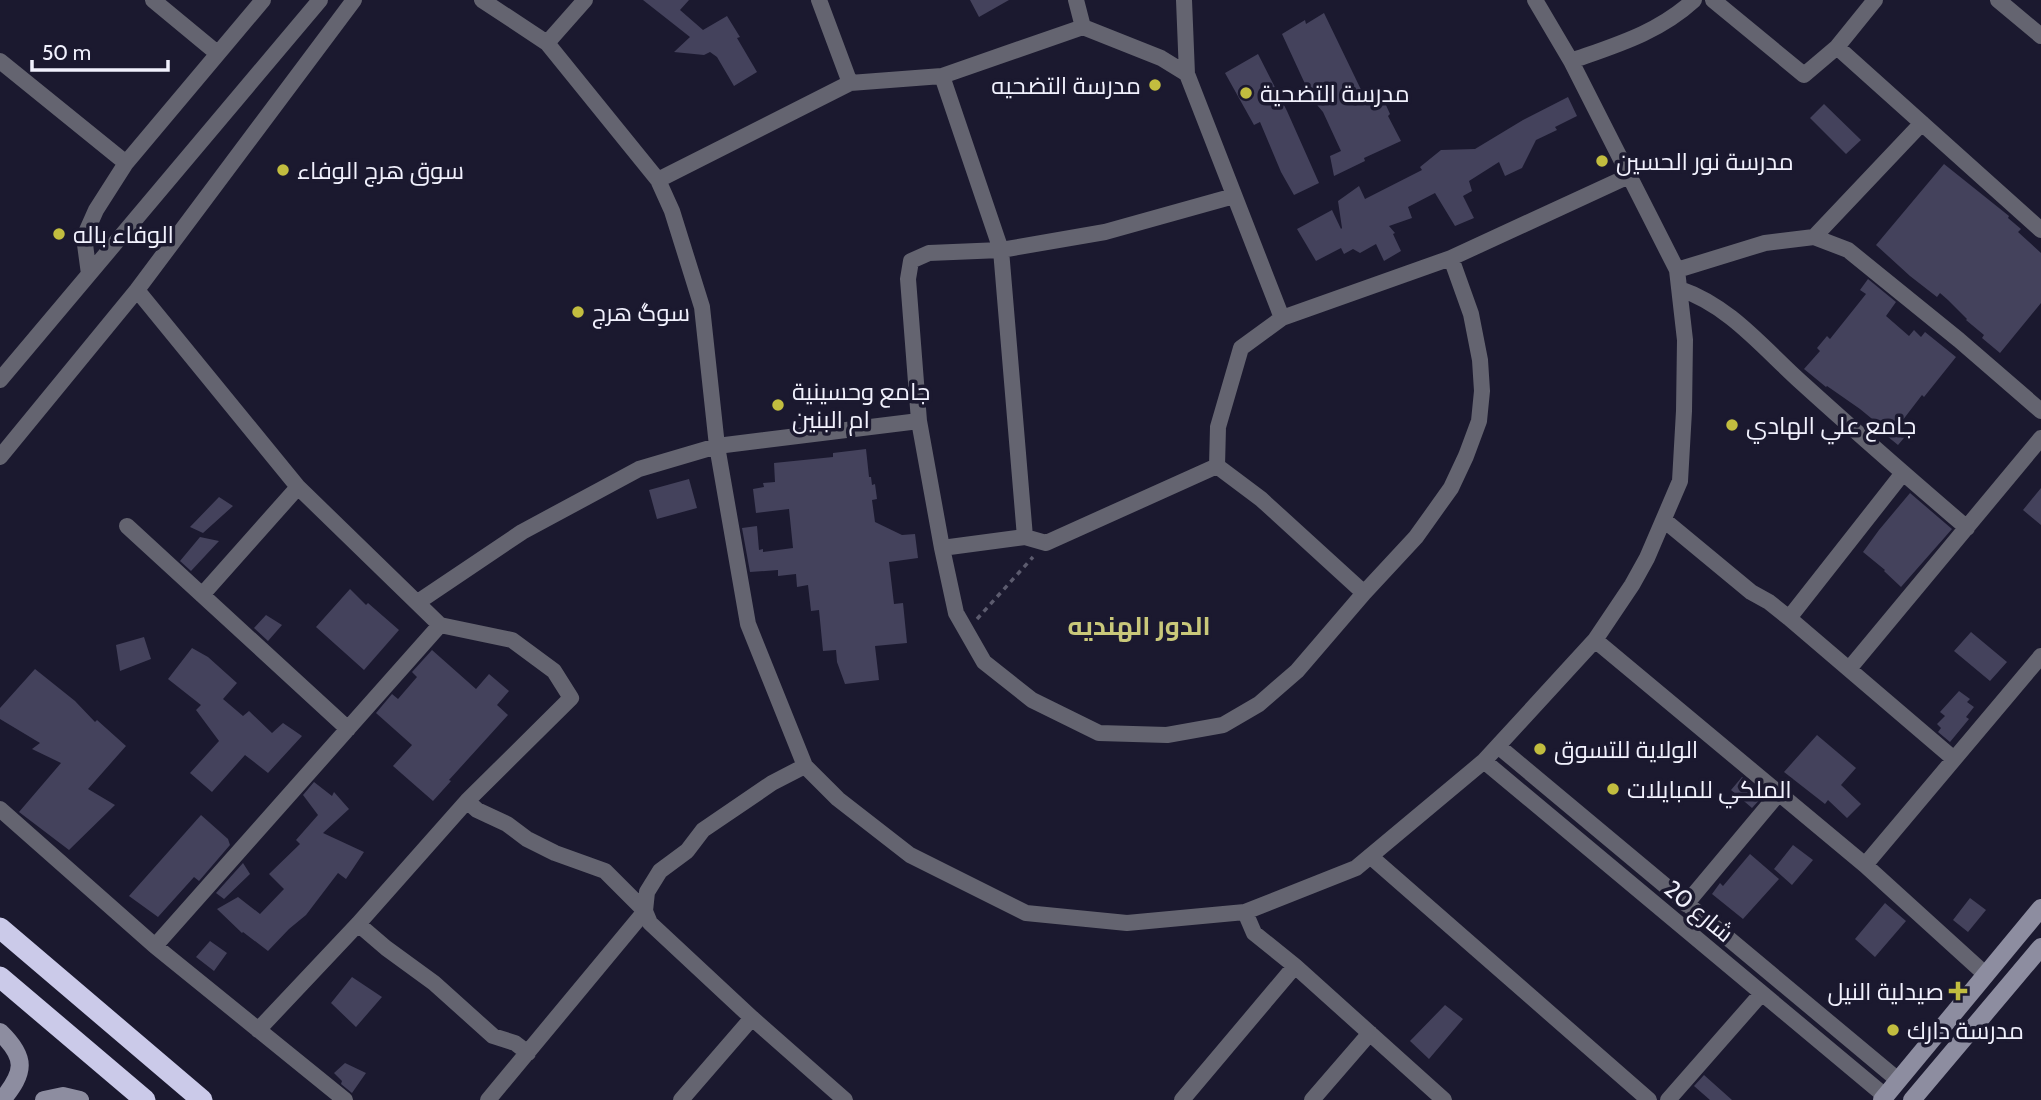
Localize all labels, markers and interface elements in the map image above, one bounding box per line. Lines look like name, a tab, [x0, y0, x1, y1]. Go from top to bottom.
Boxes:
scale bar	[32, 28, 168, 72]
text: 50 m	[42, 40, 91, 65]
place label: مدرسة التضحيه	[991, 71, 1141, 100]
marker: مدرسة التضحيه	[1147, 77, 1163, 93]
place label: مدرسة التضحية	[1260, 79, 1410, 108]
marker: مدرسة التضحية	[1238, 85, 1254, 101]
place label: مدرسة نور الحسين	[1616, 147, 1794, 176]
marker: مدرسة نور الحسين	[1594, 153, 1610, 169]
place label: سوق هرج الوفاء	[297, 156, 464, 187]
marker: سوق هرج الوفاء	[275, 162, 291, 178]
place label: الوفاء باله	[73, 220, 174, 249]
marker: الوفاء باله	[51, 226, 67, 242]
place label: سوگ هرج	[592, 298, 690, 329]
marker: سوگ هرج	[570, 304, 586, 320]
place label: جامع وحسينية ام البنين	[792, 377, 930, 436]
marker: جامع وحسينية ام البنين	[770, 397, 786, 413]
place label: جامع علي الهادي	[1746, 411, 1916, 445]
marker: جامع علي الهادي	[1724, 417, 1740, 433]
district label: الدور الهنديه	[1067, 610, 1211, 642]
place label: الولاية للتسوق	[1554, 735, 1698, 765]
marker: الولاية للتسوق	[1532, 741, 1548, 757]
place label: الملكي للمبايلات	[1627, 775, 1792, 809]
marker: الملكي للمبايلات	[1605, 781, 1621, 797]
street label: شارع 20	[1657, 874, 1739, 950]
place label: صيدلية النيل	[1828, 977, 1944, 1006]
marker: صيدلية النيل	[1950, 983, 1966, 999]
place label: مدرسة دارك	[1907, 1016, 2024, 1045]
marker: مدرسة دارك	[1885, 1022, 1901, 1038]

